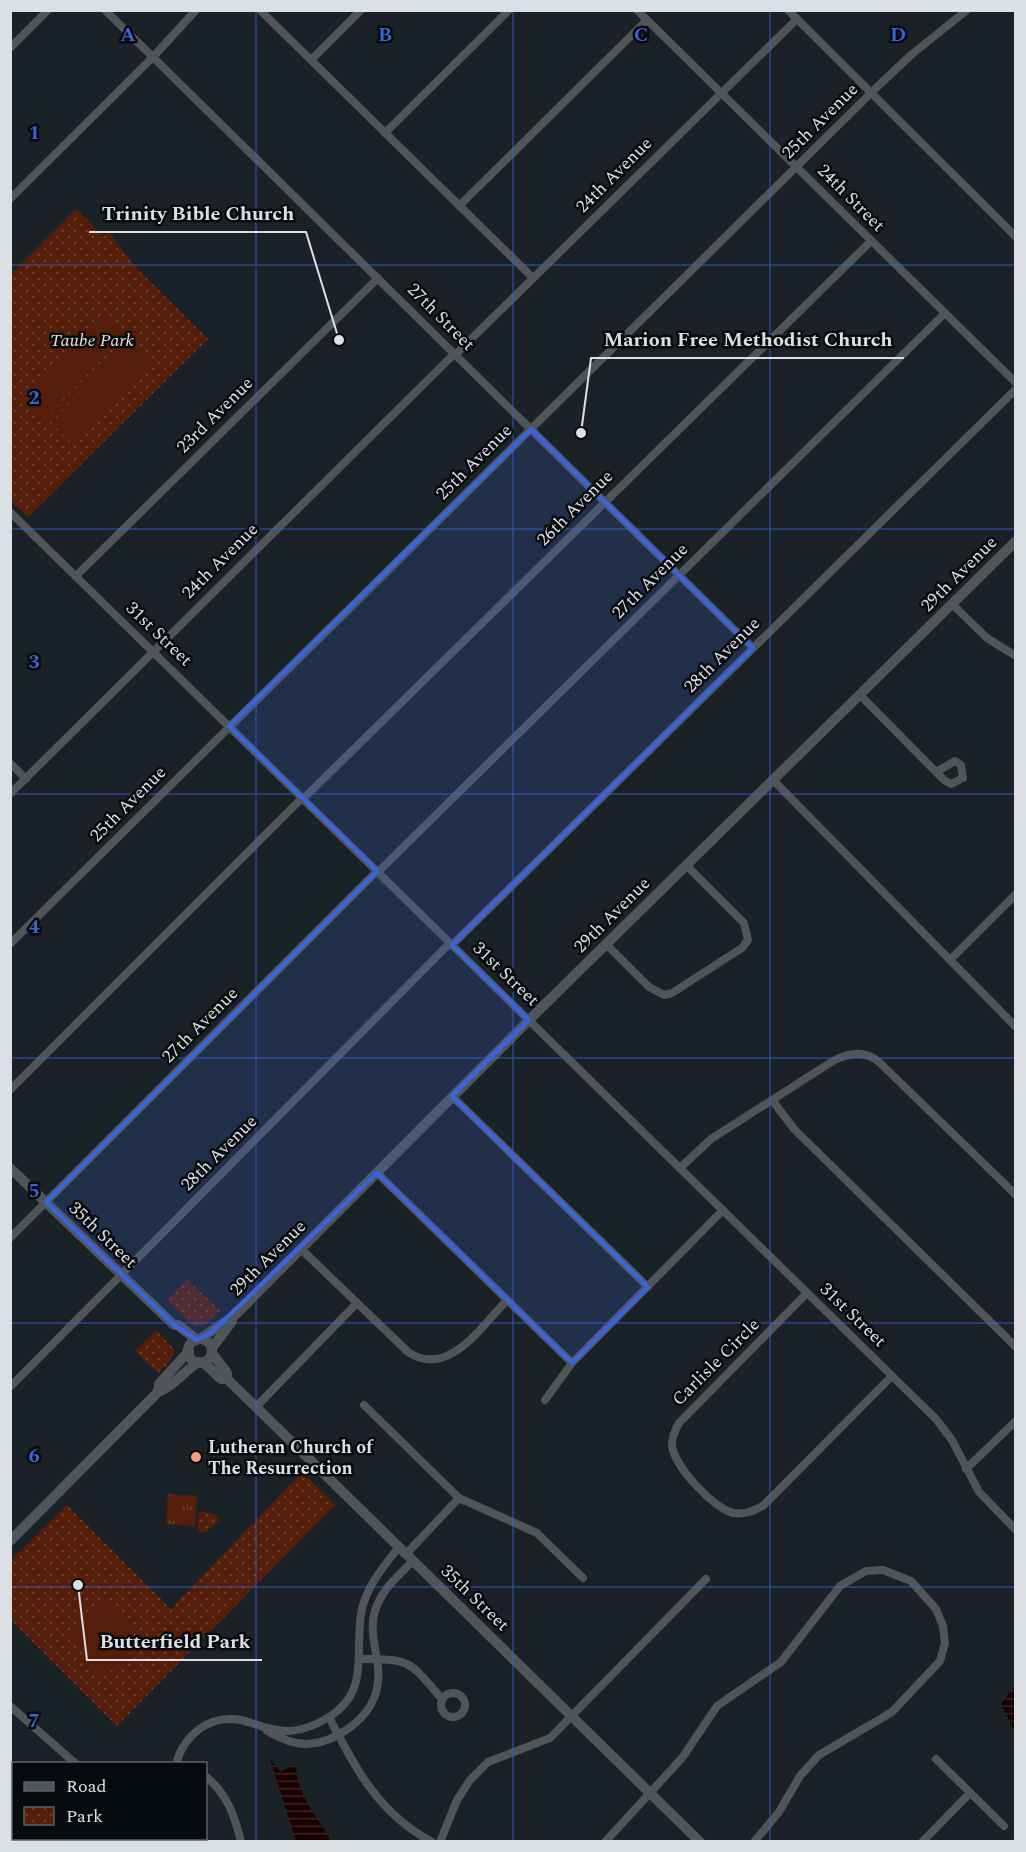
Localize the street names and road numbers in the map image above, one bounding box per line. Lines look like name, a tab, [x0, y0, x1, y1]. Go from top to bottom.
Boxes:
street label: 25th Avenue	[776, 77, 864, 165]
street label: 24th Avenue	[570, 131, 658, 219]
street label: 24th Street	[811, 158, 891, 238]
street label: 27th Street	[401, 277, 481, 357]
street label: 23rd Avenue	[170, 370, 260, 460]
street label: 25th Avenue	[430, 418, 518, 506]
street label: 26th Avenue	[531, 464, 619, 552]
street label: 24th Avenue	[176, 517, 264, 605]
street label: 29th Avenue	[915, 530, 1003, 618]
street label: 27th Avenue	[606, 537, 694, 625]
street label: 31st Street	[120, 595, 198, 673]
street label: 28th Avenue	[678, 611, 766, 699]
street label: 25th Avenue	[84, 760, 172, 848]
street label: 29th Avenue	[568, 871, 656, 959]
street label: 31st Street	[467, 935, 545, 1013]
street label: 27th Avenue	[156, 981, 244, 1069]
street label: 28th Avenue	[175, 1109, 263, 1197]
street label: 35th Street	[62, 1195, 144, 1275]
street label: 29th Avenue	[224, 1214, 312, 1302]
street label: 31st Street	[814, 1276, 892, 1354]
street label: Carlisle Circle	[666, 1312, 766, 1412]
street label: 35th Street	[434, 1558, 516, 1638]

